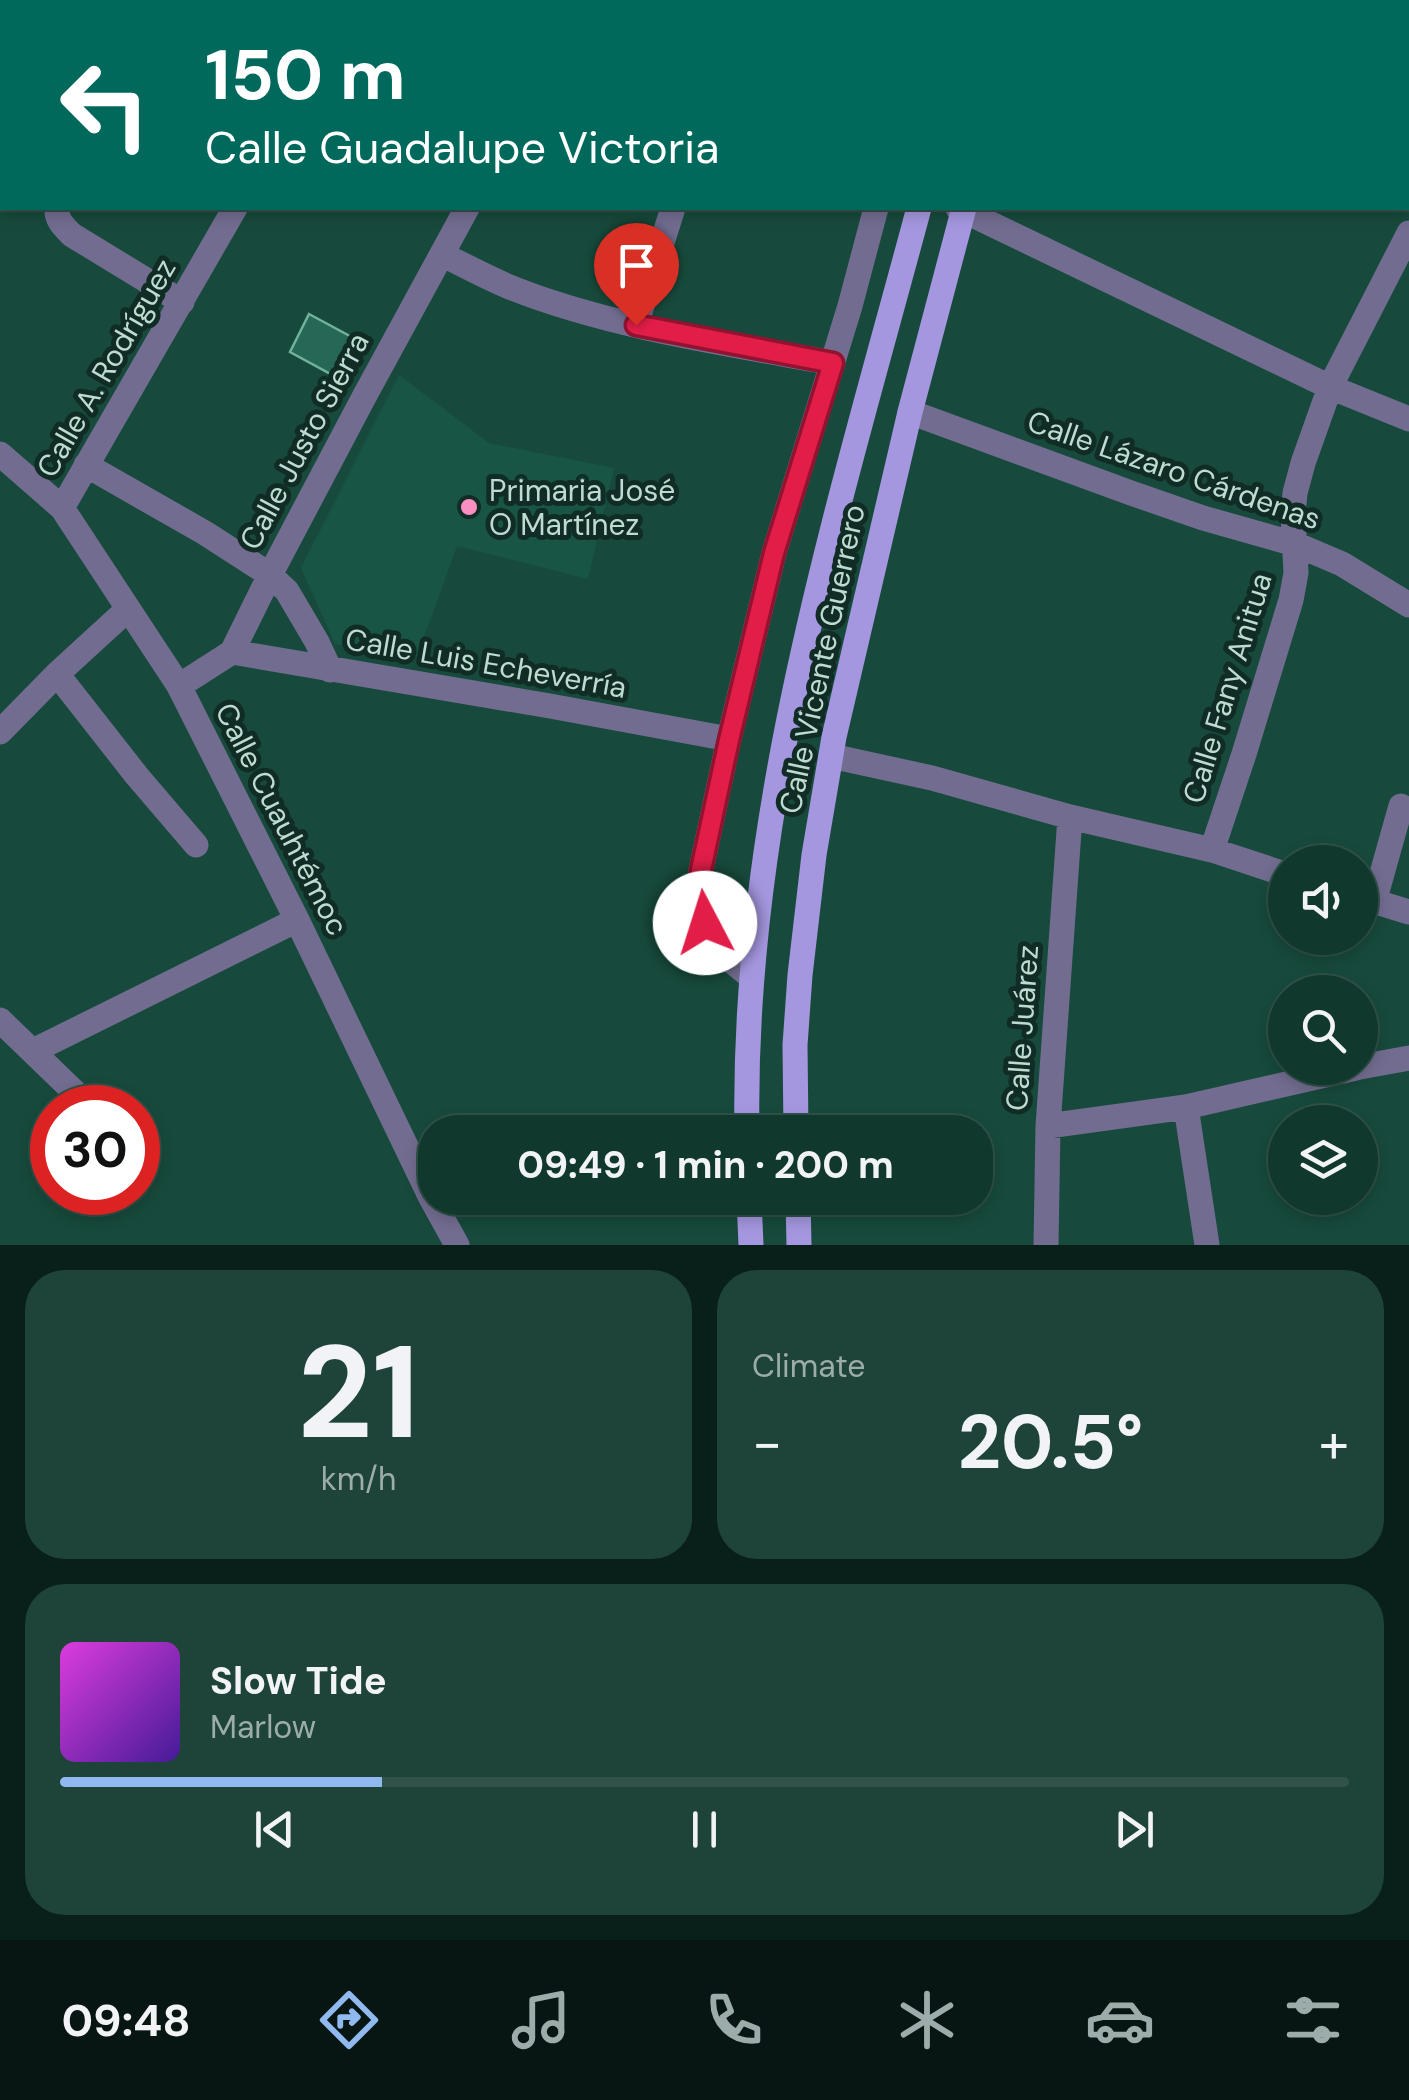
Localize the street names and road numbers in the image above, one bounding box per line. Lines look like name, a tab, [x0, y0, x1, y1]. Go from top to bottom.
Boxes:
street label: Calle A. Rodríguez	[28, 252, 184, 484]
street label: Calle Justo Sierra	[230, 326, 378, 556]
street label: Calle Lázaro Cárdenas	[1022, 402, 1326, 538]
street label: Calle Vicente Guerrero	[770, 501, 874, 817]
street label: Calle Fany Anitua	[1173, 568, 1281, 808]
street label: Calle Luis Echeverría	[342, 619, 630, 707]
street label: Calle Cuauhtémoc	[207, 696, 357, 942]
street label: Calle Juárez	[997, 944, 1047, 1112]

